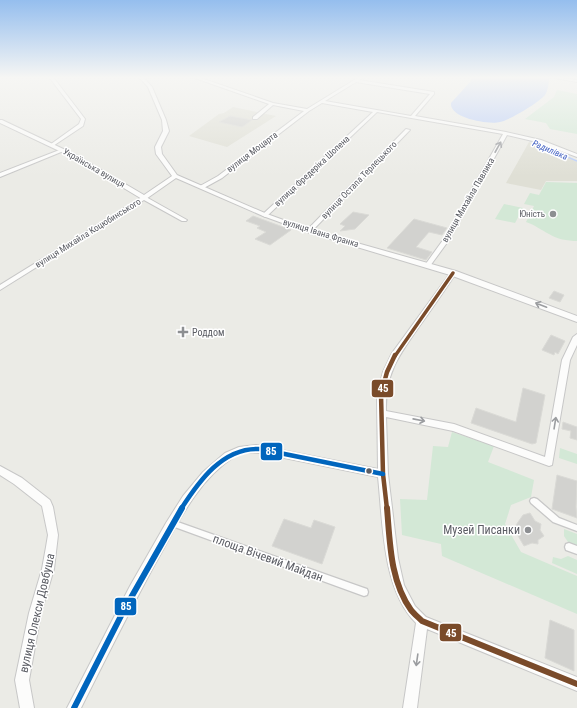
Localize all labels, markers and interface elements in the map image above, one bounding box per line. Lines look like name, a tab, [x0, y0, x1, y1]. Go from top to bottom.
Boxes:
street label: вулиця Моцарта	[225, 130, 279, 174]
street label: вулиця Фредеріка Шопена	[272, 134, 352, 208]
water label: Радилівка	[531, 138, 569, 162]
street label: вулиця Остапа Терлецького	[319, 139, 399, 221]
one-way arrow	[495, 141, 503, 153]
street label: Українська вулиця	[61, 146, 127, 190]
street label: вулиця Михайла Павлика	[440, 156, 496, 244]
street label: вулиця Михайла Коцюбинського	[33, 196, 143, 270]
place label: Юність	[519, 209, 545, 219]
marker: Юність	[548, 209, 558, 219]
street label: вулиця Івана Франка	[282, 217, 360, 249]
one-way arrow	[535, 301, 547, 309]
marker: Роддом	[177, 326, 189, 338]
place label: Роддом	[192, 327, 224, 338]
line badge: 45	[371, 379, 394, 398]
text: 45	[377, 382, 389, 395]
one-way arrow	[412, 417, 425, 425]
one-way arrow	[551, 417, 559, 430]
line badge: 85	[260, 442, 283, 461]
text: 85	[265, 445, 277, 458]
unlabelled marker	[364, 466, 374, 476]
place label: Музей Писанки	[443, 523, 520, 537]
marker: Музей Писанки	[523, 525, 533, 535]
street label: площа Вічевий Майдан	[211, 532, 325, 584]
street label: вулиця Олекси Довбуша	[16, 552, 58, 674]
line badge: 85	[114, 597, 137, 616]
text: 85	[120, 600, 132, 613]
line badge: 45	[439, 623, 462, 642]
text: 45	[445, 627, 457, 640]
one-way arrow	[413, 653, 421, 666]

